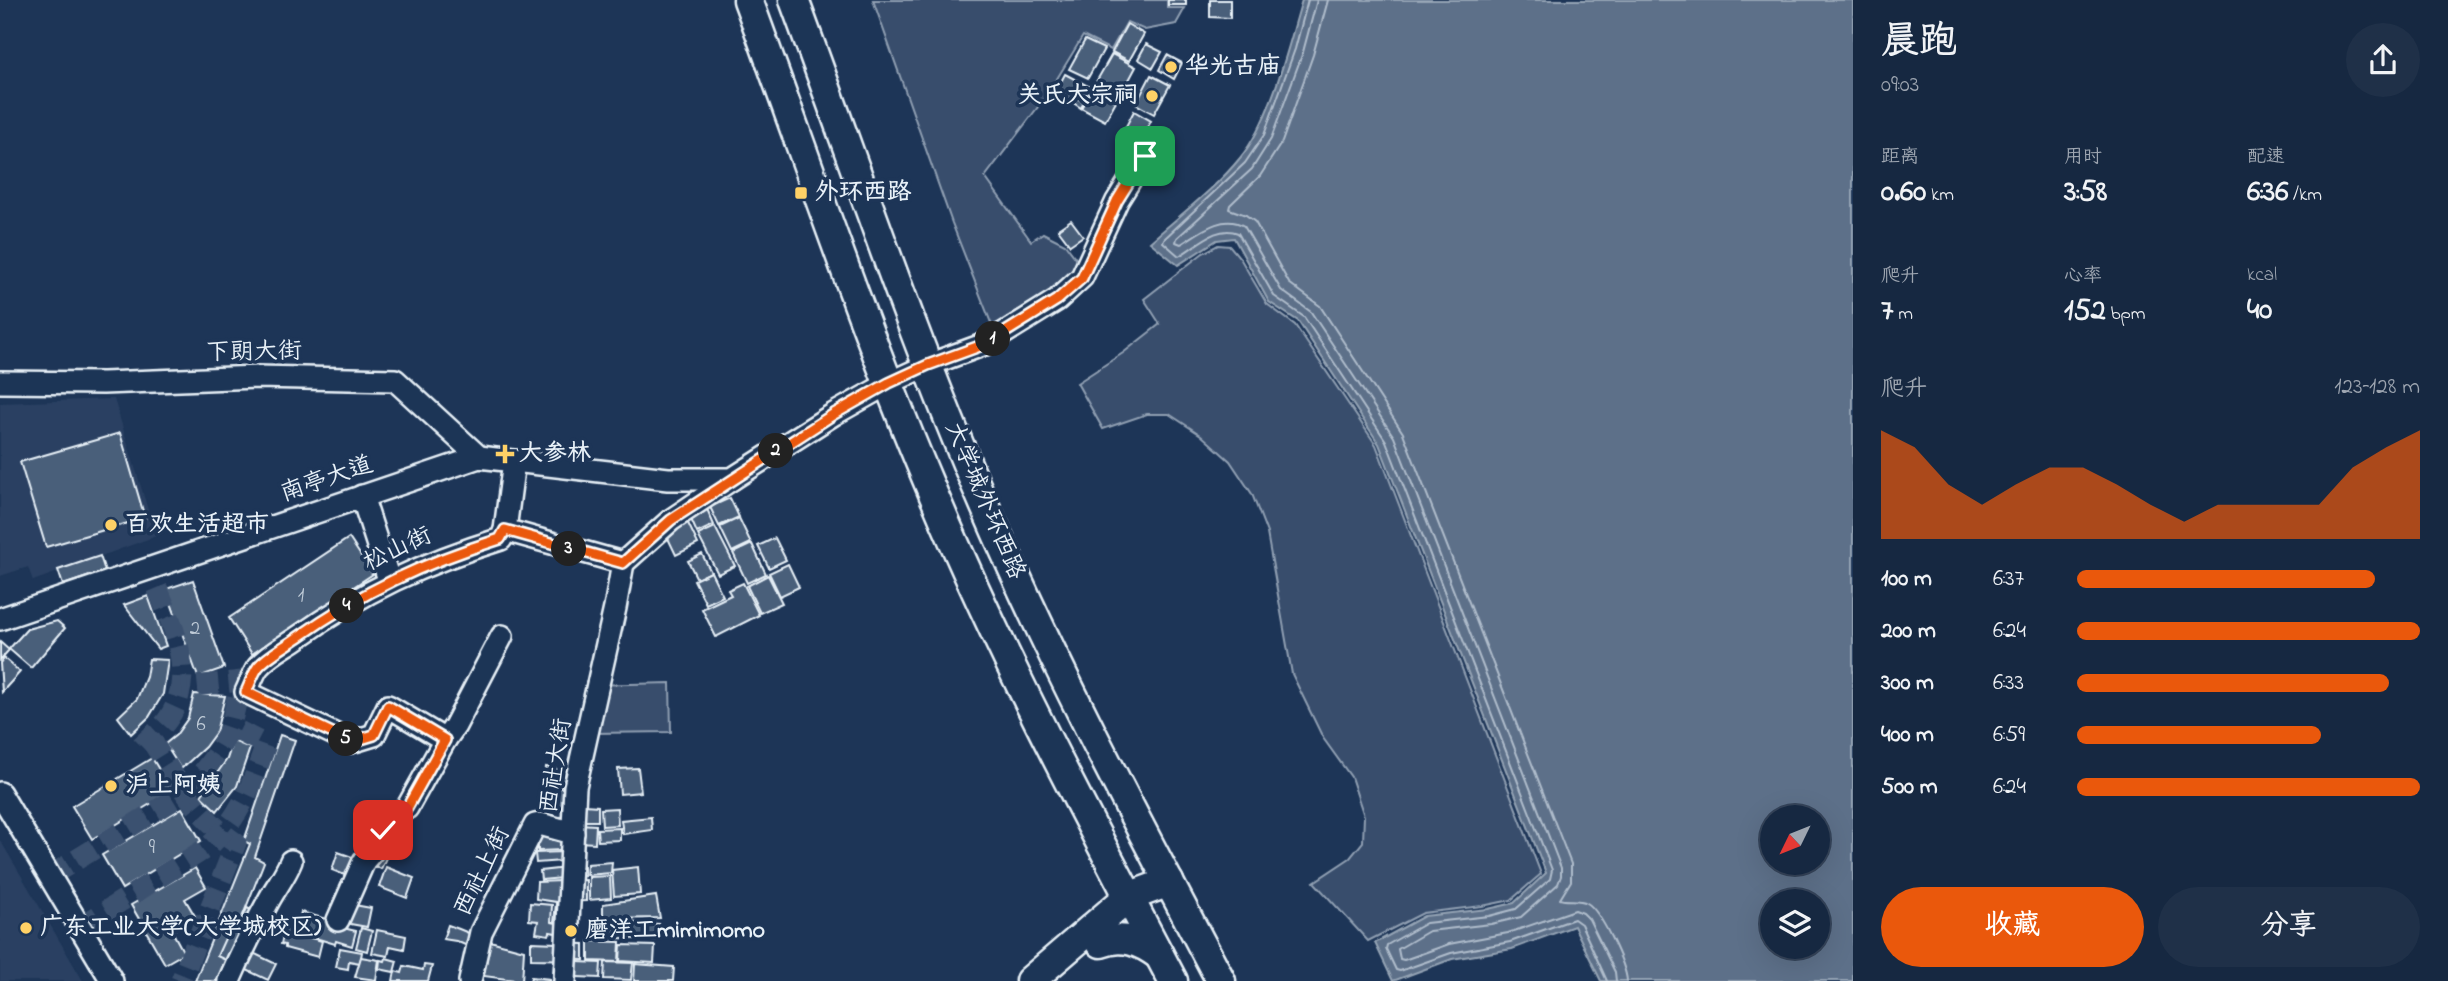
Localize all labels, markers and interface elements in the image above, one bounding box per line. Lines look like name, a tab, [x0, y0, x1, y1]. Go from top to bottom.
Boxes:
text: 晨跑	[1881, 15, 1957, 71]
button: share	[2346, 23, 2420, 97]
place label: 华光古庙	[1185, 50, 1281, 85]
marker: 华光古庙	[1163, 59, 1179, 75]
text: 09:03	[1881, 69, 1919, 102]
place label: 关氏大宗祠	[1018, 79, 1138, 114]
marker: 关氏大宗祠	[1144, 88, 1160, 104]
pin	[1115, 126, 1175, 186]
icon: arrive	[1126, 137, 1164, 175]
text: 距离	[1881, 144, 1919, 171]
text: 用时	[2064, 144, 2102, 171]
text: 配速	[2247, 144, 2285, 171]
text: 0.60	[1881, 171, 1926, 215]
text: 3:58	[2064, 171, 2107, 215]
text: 6:36	[2247, 171, 2288, 215]
place label: 外环西路	[815, 176, 912, 211]
text: km	[1926, 182, 1954, 209]
text: /km	[2288, 182, 2322, 209]
marker: 外环西路	[793, 185, 809, 201]
text: kcal	[2247, 262, 2277, 289]
text: 爬升	[1881, 263, 1919, 290]
text: 心率	[2064, 263, 2102, 290]
text: 40	[2247, 289, 2272, 333]
text: 7	[1881, 290, 1893, 334]
text: 152	[2064, 290, 2106, 334]
text: m	[1893, 301, 1913, 328]
text: bpm	[2106, 301, 2146, 328]
pin: 1	[976, 322, 1010, 356]
text: 1	[989, 325, 996, 352]
street label: 下朗大街	[206, 335, 302, 371]
text: 123–128 m	[2334, 371, 2420, 404]
text: 爬升	[1881, 373, 1927, 406]
street label: 大学城外环西路	[935, 417, 1033, 585]
pin: 2	[758, 434, 794, 468]
place label: 大参林	[519, 437, 591, 472]
text: 2	[771, 437, 780, 464]
marker: 大参林	[497, 446, 513, 462]
street label: 南亭大道	[276, 448, 378, 512]
place label: 百欢生活超市	[125, 508, 269, 543]
marker: 百欢生活超市	[103, 517, 119, 533]
street label: 松山街	[358, 519, 438, 581]
pin: 3	[552, 532, 586, 566]
text: 3	[565, 535, 572, 562]
text: 100 m	[1881, 563, 1932, 596]
text: 6:37	[1993, 563, 2024, 596]
house number: 1	[298, 581, 305, 611]
pin: 4	[330, 588, 364, 624]
text: 4	[343, 592, 350, 619]
house number: 2	[190, 614, 200, 644]
text: 200 m	[1881, 615, 1936, 648]
text: 6:24	[1993, 615, 2026, 648]
text: 300 m	[1881, 667, 1934, 700]
text: 6:33	[1993, 667, 2024, 700]
house number: 6	[196, 710, 206, 740]
street label: 西社大街	[532, 716, 582, 816]
text: 400 m	[1881, 719, 1934, 752]
text: 6:59	[1993, 719, 2025, 752]
pin: 5	[328, 722, 364, 756]
text: 5	[340, 725, 351, 752]
place label: 沪上阿姨	[125, 769, 221, 804]
text: 500 m	[1881, 771, 1938, 804]
text: 6:24	[1993, 771, 2026, 804]
marker: 沪上阿姨	[103, 778, 119, 794]
pin	[353, 800, 413, 860]
north arrow	[1760, 805, 1830, 875]
map controls	[1760, 805, 1830, 959]
icon: check	[364, 811, 402, 849]
street label: 西社上街	[446, 821, 520, 923]
house number: 9	[149, 833, 156, 863]
button: 收藏	[1881, 887, 2144, 967]
button: 分享	[2158, 887, 2420, 967]
button: layers	[1760, 889, 1830, 959]
place label: 广东工业大学(大学城校区)	[40, 911, 321, 946]
place label: 磨洋工mimimomo	[585, 914, 765, 949]
marker: 广东工业大学(大学城校区)	[18, 920, 34, 936]
marker: 磨洋工mimimomo	[563, 923, 579, 939]

